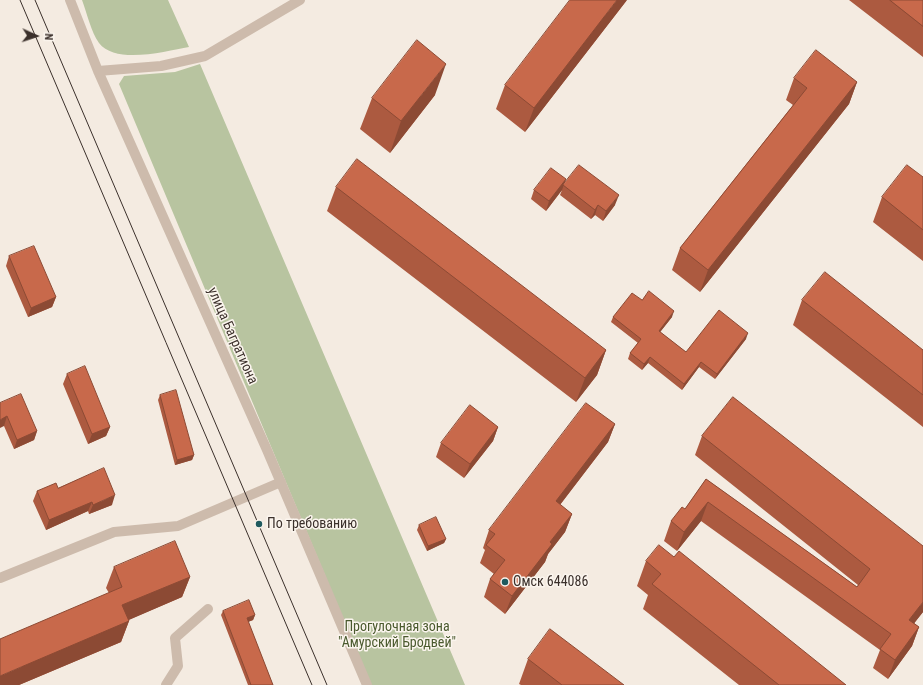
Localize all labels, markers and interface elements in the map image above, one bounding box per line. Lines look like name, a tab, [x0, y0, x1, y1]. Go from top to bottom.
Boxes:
north arrow	[16, 16, 56, 56]
text: N	[42, 33, 55, 40]
street label: улица Багратиона	[203, 285, 261, 387]
place label: По требованию	[267, 516, 357, 532]
marker: По требованию	[254, 519, 264, 529]
place label: Омск 644086	[513, 574, 588, 590]
marker: Омск 644086	[500, 577, 510, 587]
park label: Прогулочная зона "Амурский Бродвей"	[338, 619, 456, 652]

